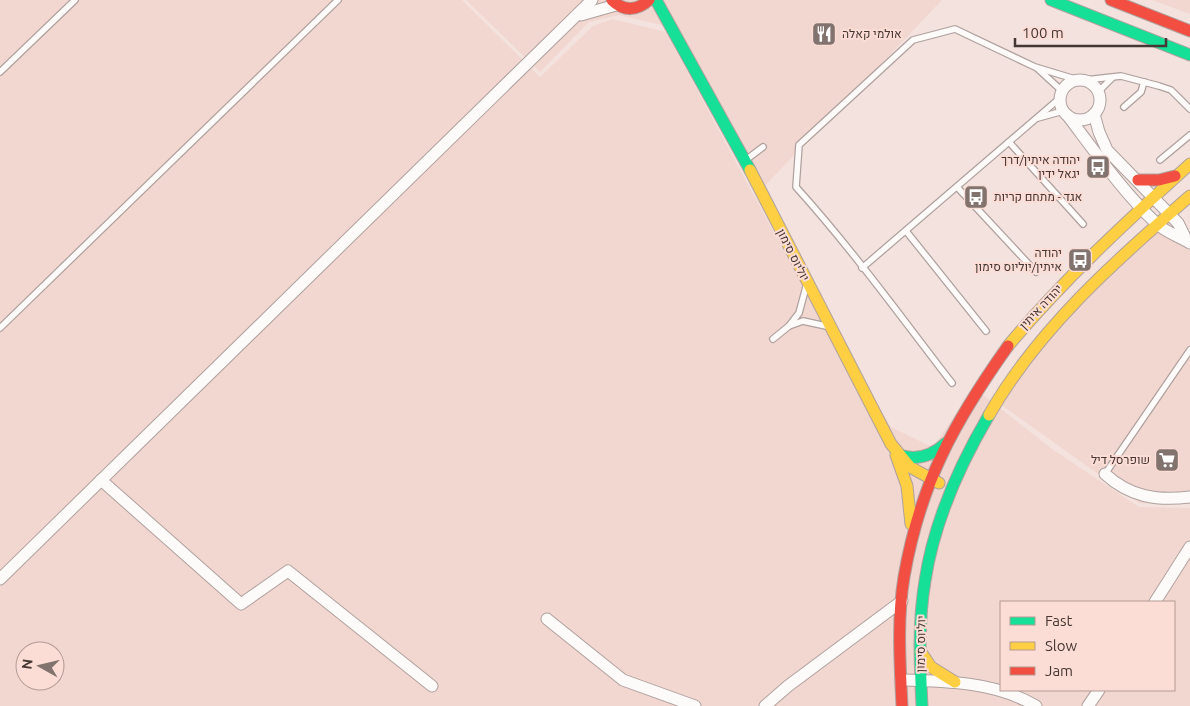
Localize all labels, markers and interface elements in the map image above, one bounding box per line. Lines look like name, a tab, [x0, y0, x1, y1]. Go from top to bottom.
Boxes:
scale bar	[1015, 15, 1166, 47]
restaurant icon: אולמי קאלה	[811, 21, 837, 47]
text: 100 m	[1022, 24, 1064, 41]
place label: אולמי קאלה	[842, 27, 902, 40]
place label: יהודה איתין/דרך יגאל ידין	[1001, 153, 1080, 180]
bus stop icon: יהודה איתין/דרך יגאל ידין	[1085, 154, 1111, 180]
bus stop icon: אגד - מתחם קריות	[963, 184, 989, 210]
place label: אגד - מתחם קריות	[994, 190, 1083, 203]
street label: יוליוס סימון	[775, 227, 812, 283]
place label: יהודה איתין/יוליוס סימון	[975, 246, 1062, 273]
bus stop icon: יהודה איתין/יוליוס סימון	[1067, 247, 1093, 273]
street label: יהודה איתין	[1017, 282, 1065, 332]
supermarket icon: שופרסל דיל	[1154, 447, 1180, 473]
place label: שופרסל דיל	[1091, 453, 1150, 466]
legend	[1000, 601, 1175, 691]
text: Fast	[1045, 612, 1073, 629]
street label: יוליוס סימון	[914, 616, 927, 672]
text: Slow	[1045, 637, 1078, 654]
north arrow	[15, 641, 65, 691]
text: N	[18, 658, 36, 670]
text: Jam	[1045, 662, 1073, 679]

